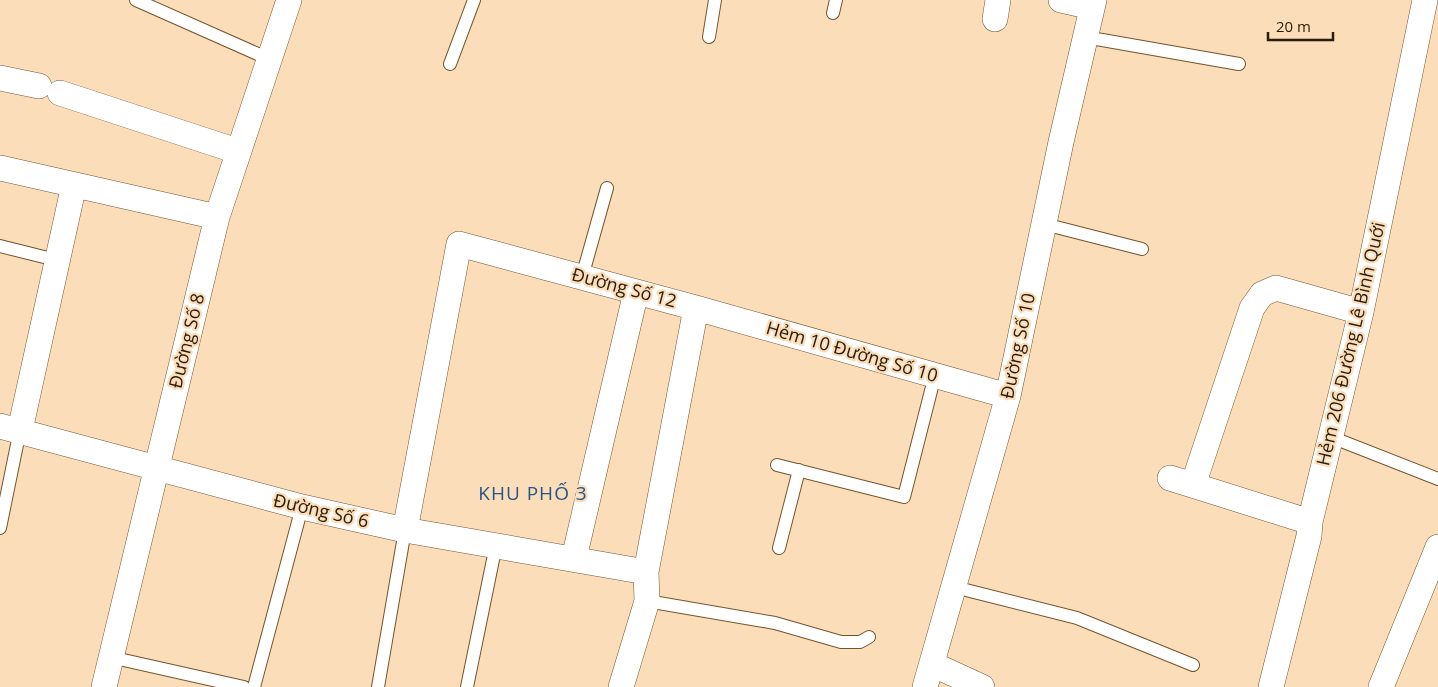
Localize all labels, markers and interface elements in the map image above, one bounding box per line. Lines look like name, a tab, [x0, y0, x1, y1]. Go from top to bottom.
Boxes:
scale bar	[1268, 10, 1333, 42]
text: 20 m	[1276, 16, 1311, 36]
street label: Hẻm 206 Đường Lê Bình Quới	[1310, 220, 1390, 468]
street label: Đường Số 12	[569, 262, 679, 313]
street label: Đường Số 8	[163, 291, 209, 391]
street label: Đường Số 10	[994, 291, 1040, 401]
street label: Hẻm 10 Đường Số 10	[764, 315, 941, 387]
district label: KHU PHỐ 3	[478, 480, 588, 506]
street label: Đường Số 6	[271, 487, 371, 533]

